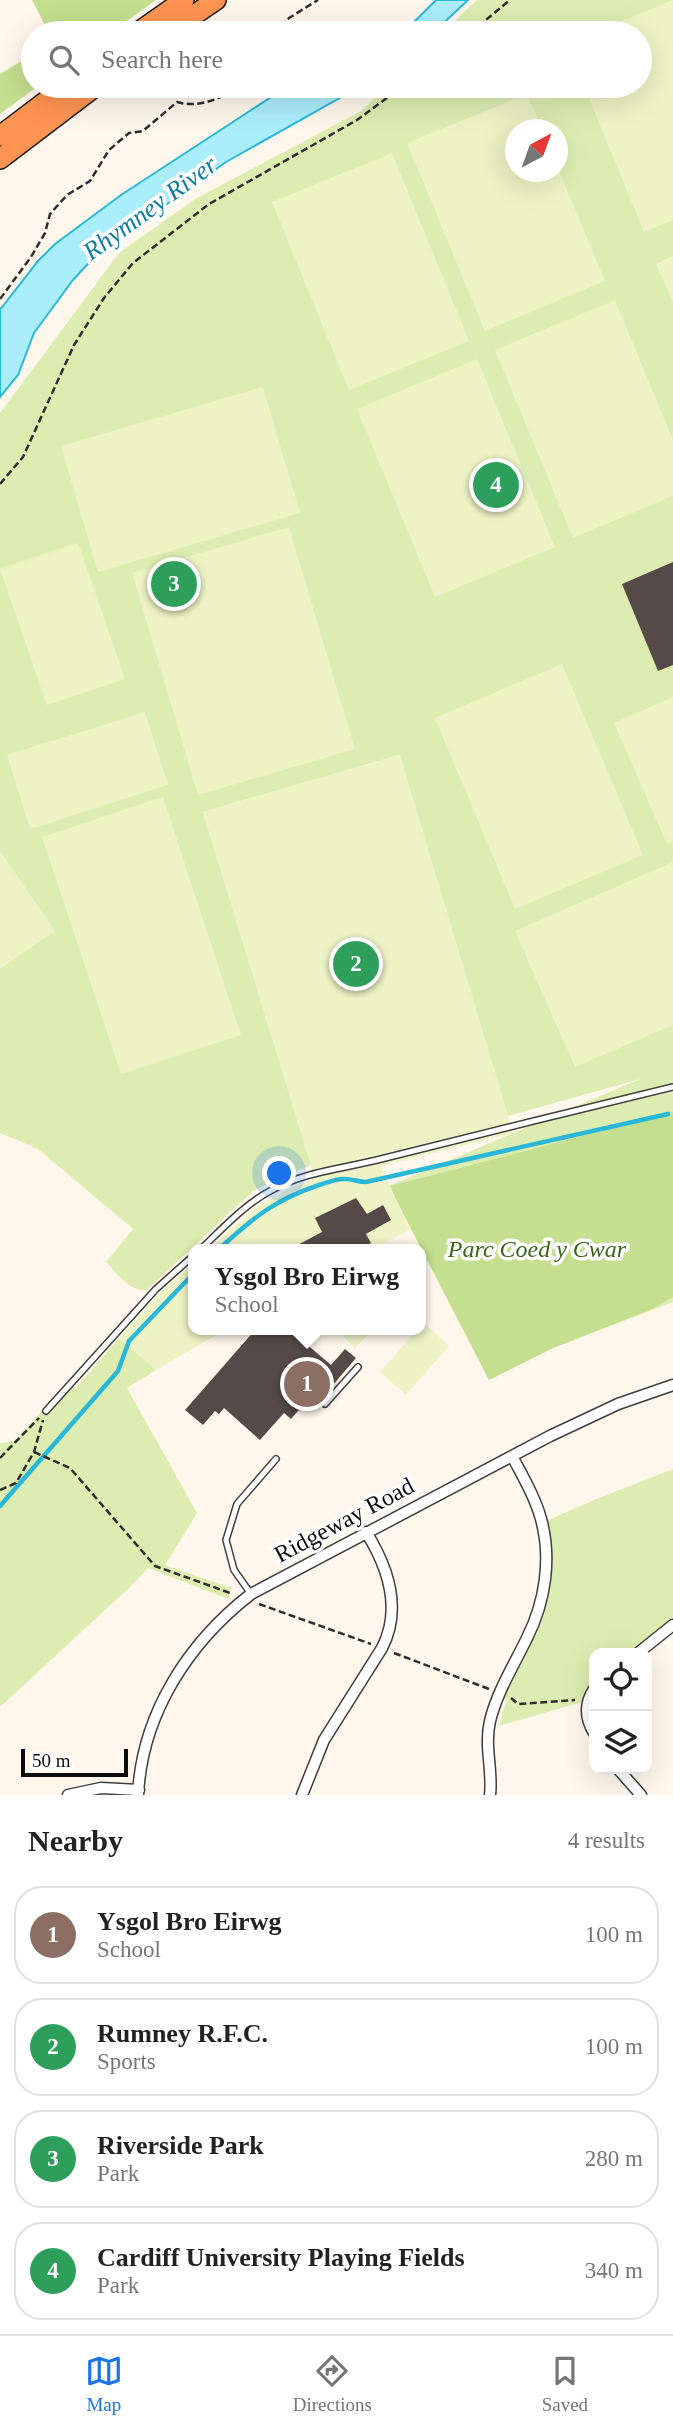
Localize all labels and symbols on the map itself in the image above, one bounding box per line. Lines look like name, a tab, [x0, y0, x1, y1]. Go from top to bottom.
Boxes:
north arrow	[505, 119, 568, 182]
water label: Rhymney River	[77, 149, 223, 267]
pin: 4	[473, 459, 519, 511]
pin: 3	[151, 558, 197, 610]
pin: 2	[333, 938, 379, 990]
your location	[262, 1156, 296, 1190]
park label: Parc Coed y Cwar	[447, 1236, 627, 1262]
pin: 1	[284, 1358, 330, 1410]
street label: Ridgeway Road	[270, 1472, 418, 1568]
scale bar	[21, 1746, 128, 1778]

